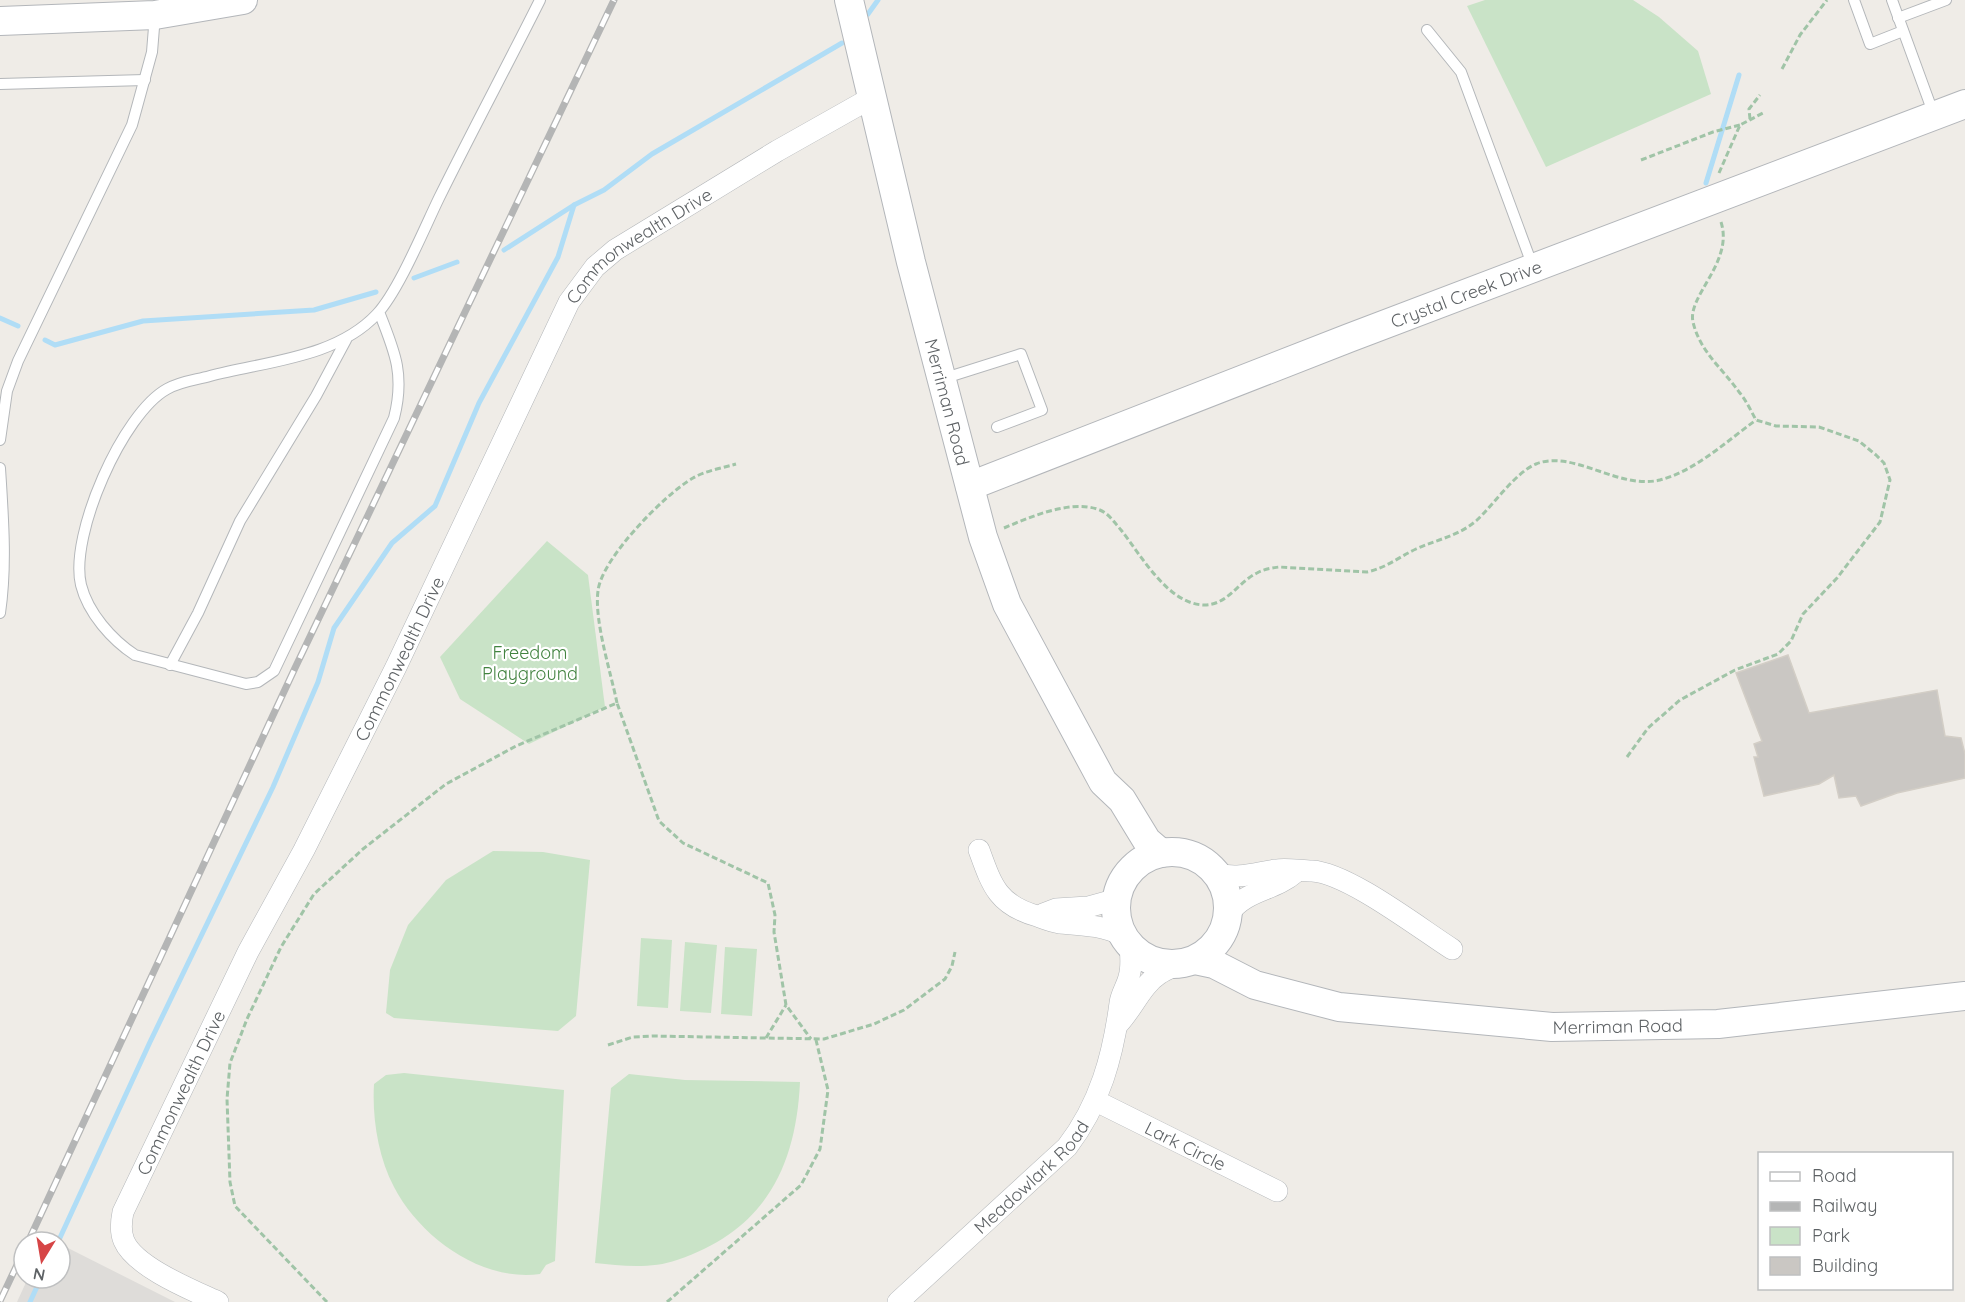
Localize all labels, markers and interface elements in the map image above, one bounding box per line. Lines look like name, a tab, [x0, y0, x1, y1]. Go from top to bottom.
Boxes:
street label: Commonwealth Drive	[560, 182, 716, 308]
street label: Crystal Creek Drive	[1387, 254, 1545, 333]
street label: Merriman Road	[920, 336, 975, 468]
street label: Commonwealth Drive	[349, 573, 449, 745]
park label: Freedom Playground	[482, 641, 578, 685]
street label: Commonwealth Drive	[131, 1006, 230, 1179]
street label: Merriman Road	[1552, 1013, 1683, 1038]
street label: Meadowlark Road	[969, 1116, 1094, 1238]
street label: Lark Circle	[1141, 1116, 1230, 1175]
legend	[1758, 1152, 1953, 1290]
text: Road	[1812, 1164, 1857, 1187]
text: Railway	[1812, 1194, 1878, 1217]
text: Park	[1812, 1224, 1850, 1247]
north arrow	[12, 1230, 72, 1290]
text: Building	[1812, 1254, 1878, 1277]
text: N	[31, 1264, 47, 1286]

